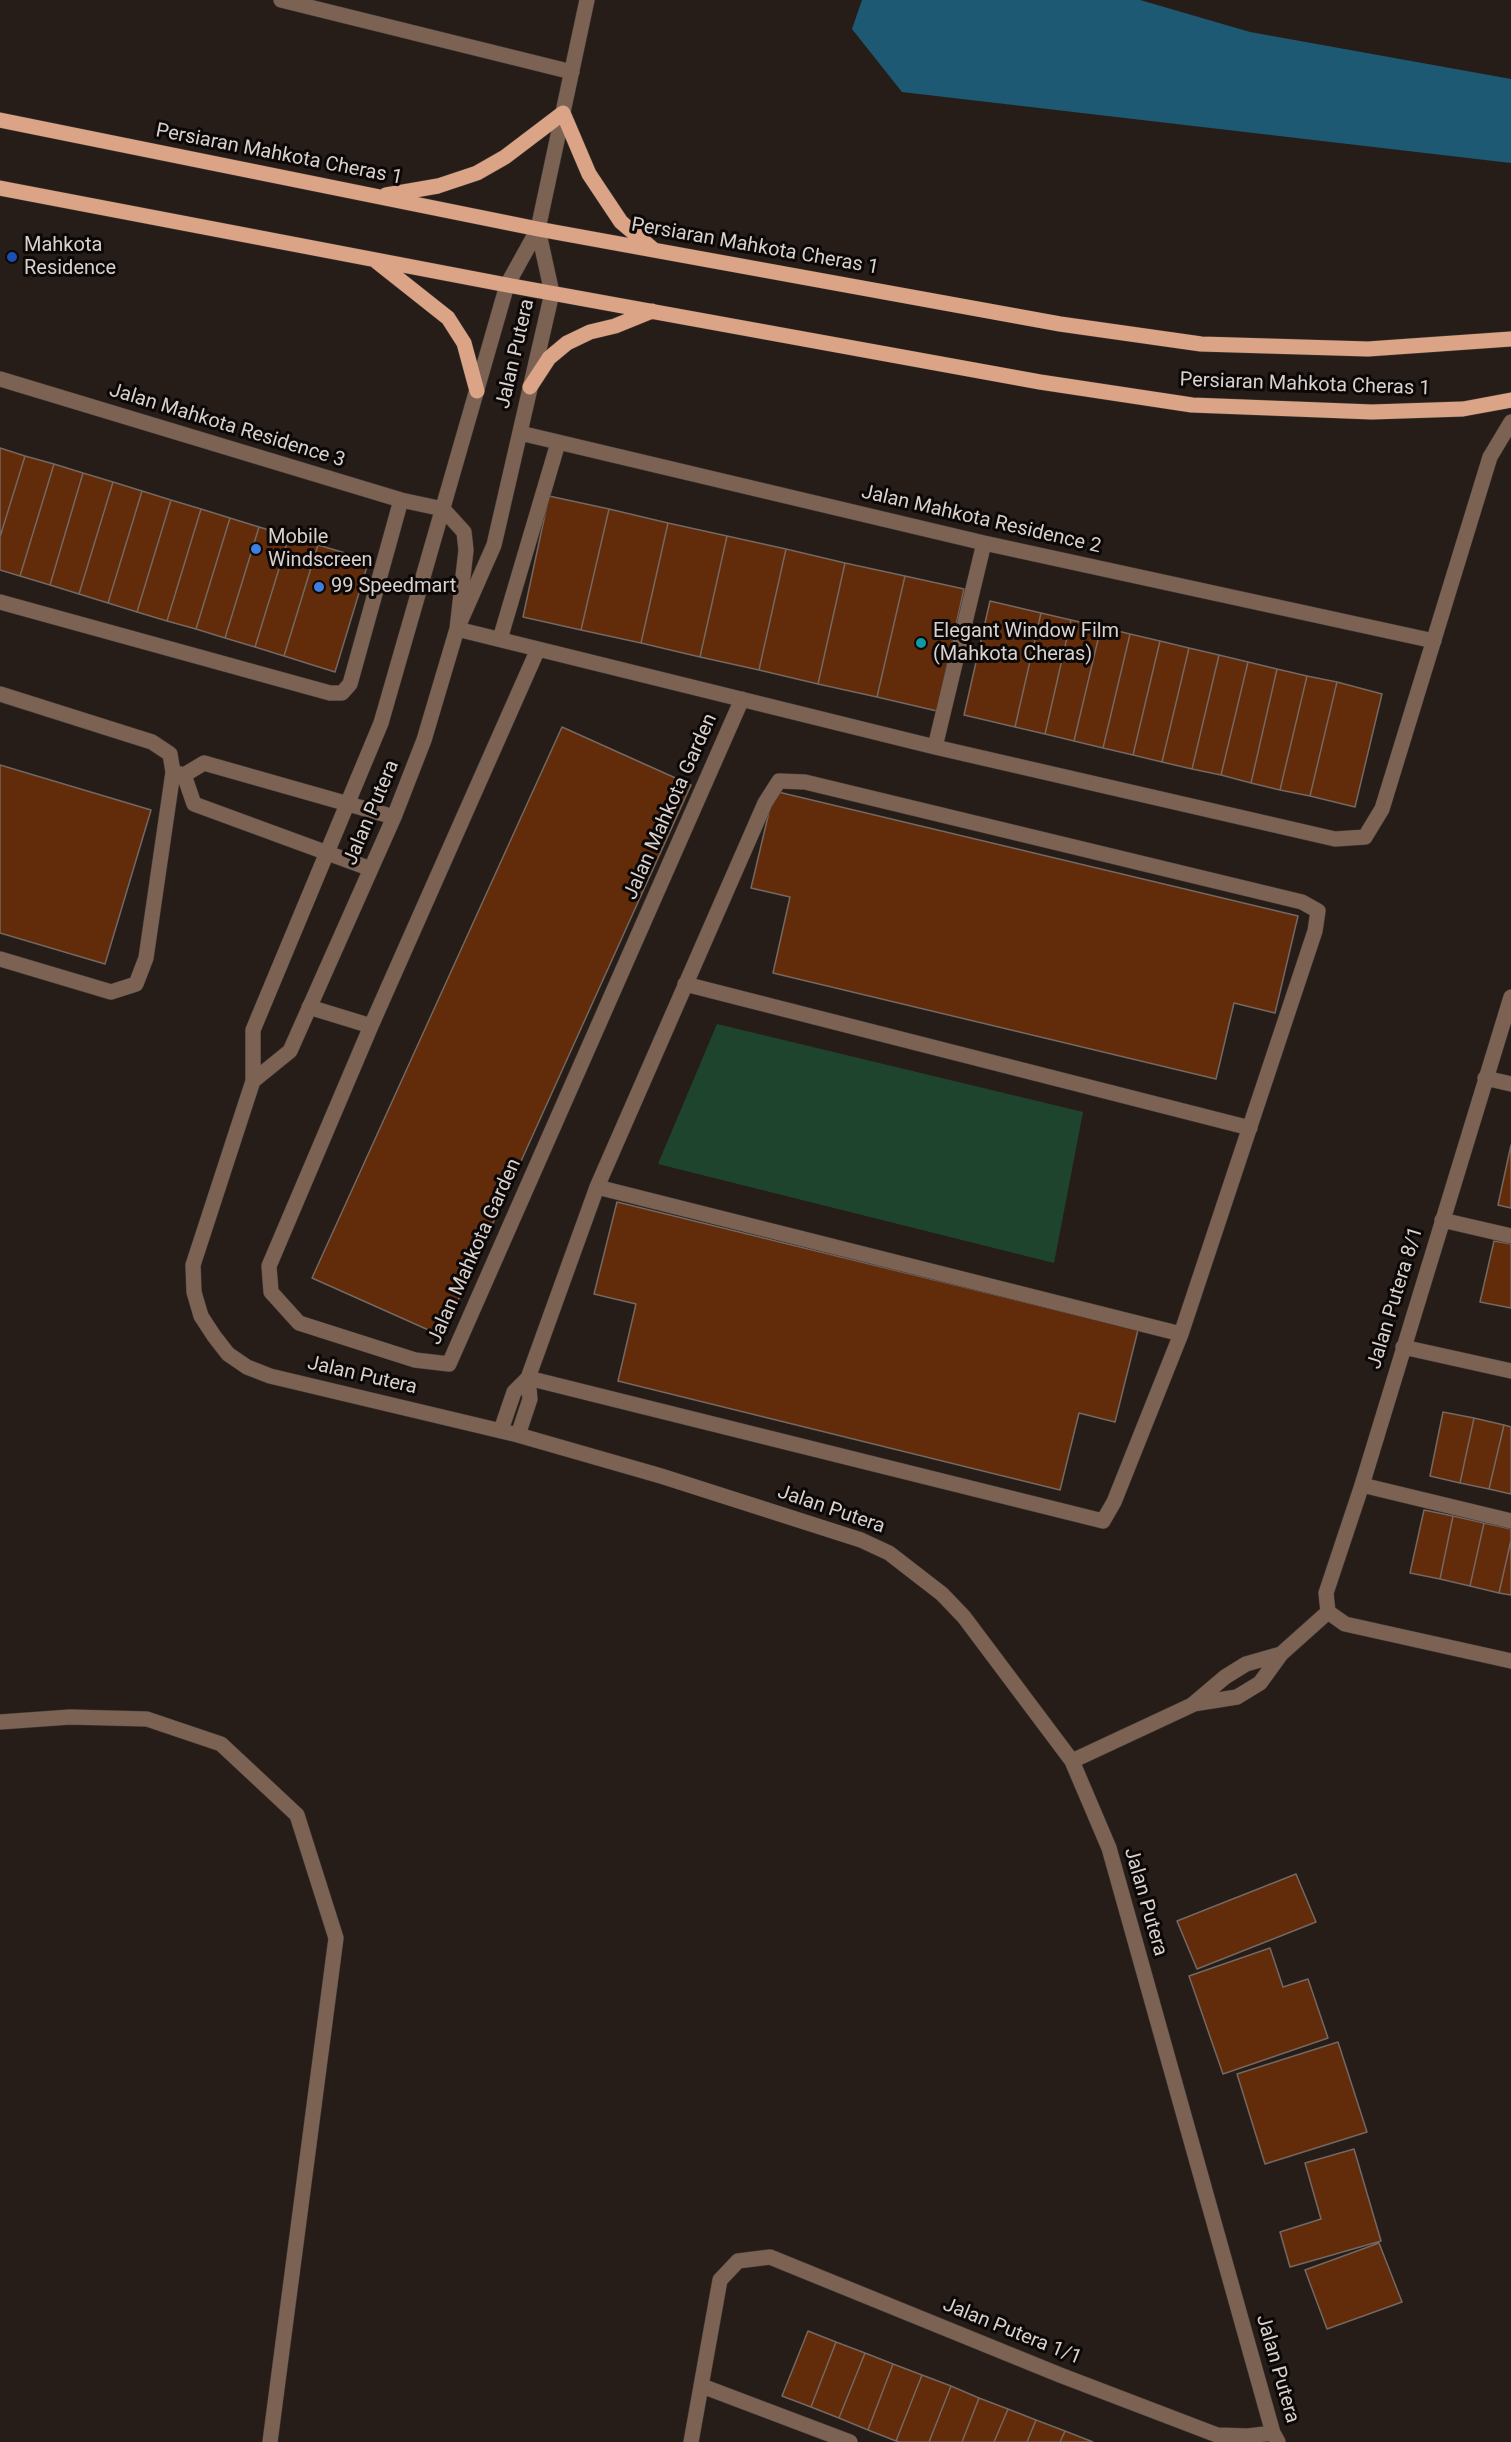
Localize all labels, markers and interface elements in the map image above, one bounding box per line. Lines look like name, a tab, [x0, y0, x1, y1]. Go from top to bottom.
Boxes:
street label: Persiaran Mahkota Cheras 1	[154, 119, 404, 191]
street label: Persiaran Mahkota Cheras 1	[629, 213, 881, 281]
place label: Mahkota Residence	[24, 234, 116, 281]
marker: Mahkota Residence	[5, 250, 19, 264]
street label: Jalan Putera	[492, 297, 540, 411]
street label: Persiaran Mahkota Cheras 1	[1179, 369, 1431, 401]
street label: Jalan Mahkota Residence 3	[106, 379, 348, 473]
street label: Jalan Mahkota Residence 2	[859, 481, 1103, 559]
place label: Mobile Windscreen	[268, 526, 373, 573]
marker: Mobile Windscreen	[249, 542, 263, 556]
place label: 99 Speedmart	[331, 575, 456, 599]
marker: 99 Speedmart	[312, 580, 326, 594]
place label: Elegant Window Film (Mahkota Cheras)	[933, 620, 1119, 667]
marker: Elegant Window Film (Mahkota Cheras)	[914, 636, 928, 650]
street label: Jalan Mahkota Garden	[619, 710, 723, 904]
street label: Jalan Putera	[339, 757, 405, 869]
street label: Jalan Mahkota Garden	[423, 1155, 527, 1349]
street label: Jalan Putera 8/1	[1363, 1224, 1429, 1372]
street label: Jalan Putera	[305, 1352, 419, 1400]
street label: Jalan Putera	[774, 1480, 888, 1540]
street label: Jalan Putera	[1118, 1845, 1172, 1959]
street label: Jalan Putera 1/1	[939, 2293, 1085, 2371]
street label: Jalan Putera	[1250, 2312, 1304, 2426]

